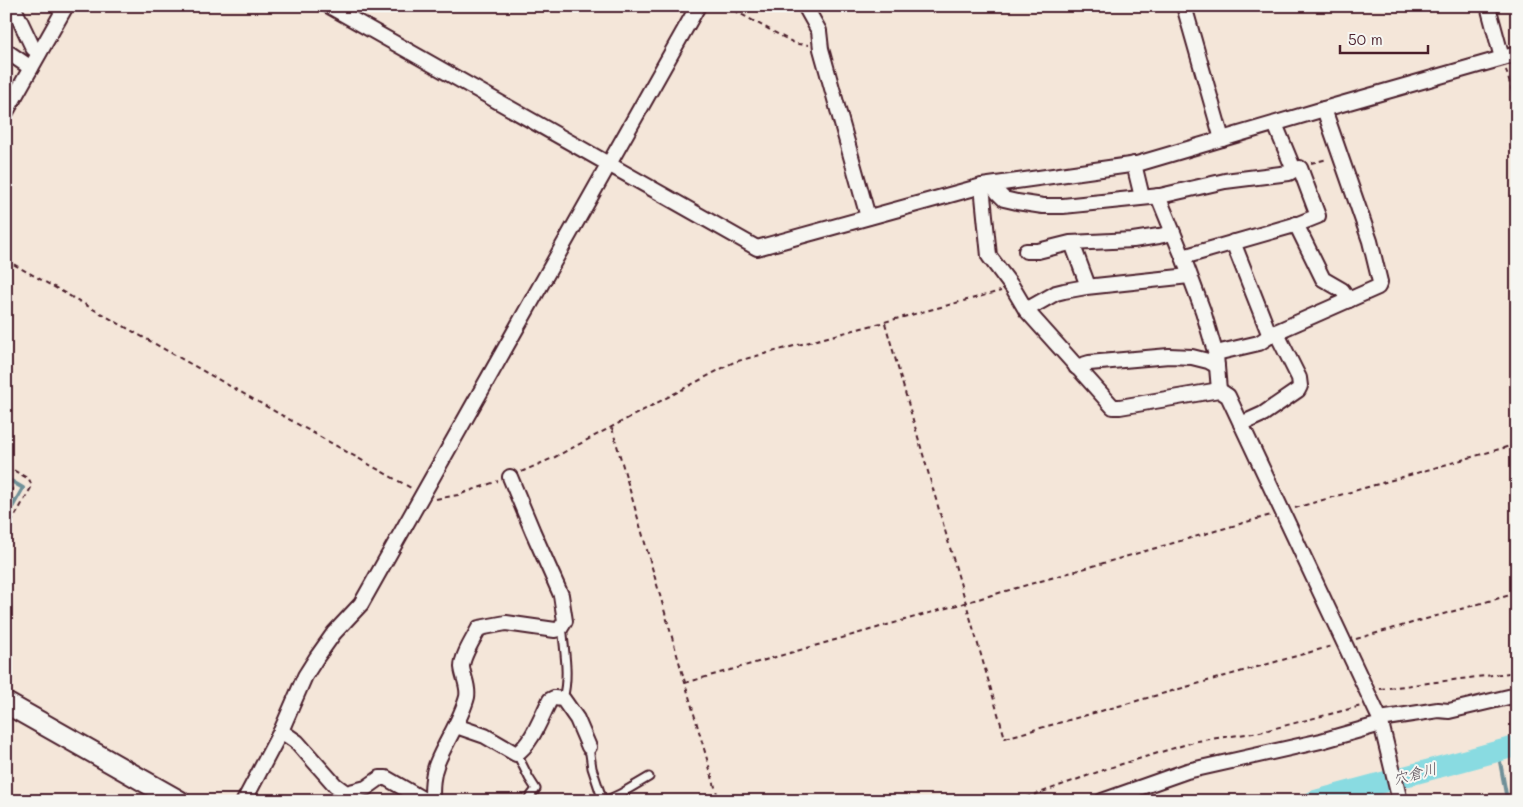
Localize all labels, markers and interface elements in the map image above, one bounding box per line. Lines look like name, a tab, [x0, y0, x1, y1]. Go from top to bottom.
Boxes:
scale bar	[1340, 22, 1428, 54]
text: 50 m	[1348, 29, 1383, 49]
water label: 穴倉川	[1390, 758, 1439, 789]

